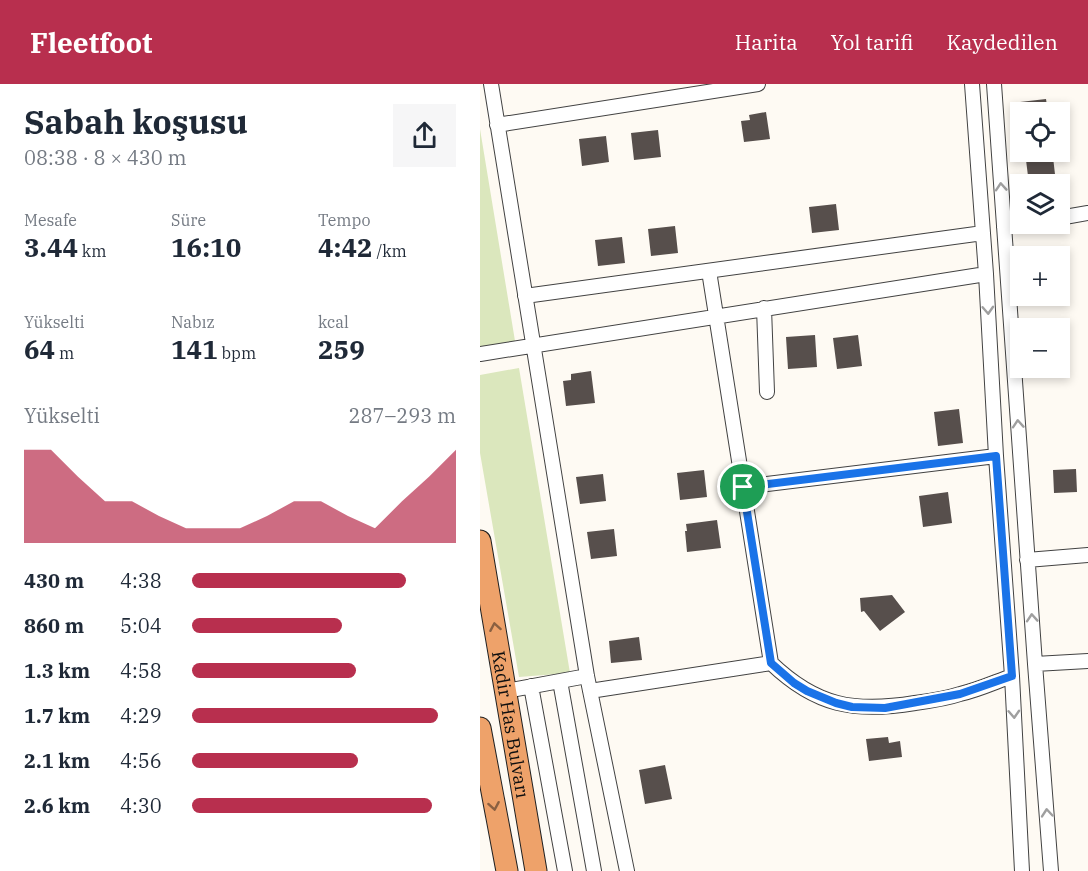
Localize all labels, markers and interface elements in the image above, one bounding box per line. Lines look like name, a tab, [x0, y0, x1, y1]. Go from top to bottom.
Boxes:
text: Fleetfoot	[30, 24, 153, 61]
text: Harita	[735, 28, 798, 56]
text: Yol tarifi	[831, 28, 914, 56]
text: Kaydedilen	[947, 28, 1058, 56]
text: Sabah koşusu	[24, 100, 248, 143]
map controls	[1010, 102, 1070, 378]
button: locate	[1010, 102, 1070, 162]
button: share	[393, 104, 456, 167]
text: 08:38 · 8 × 430 m	[24, 144, 187, 171]
button: layers	[1010, 174, 1070, 234]
one-way arrow	[995, 183, 1008, 192]
text: Mesafe	[24, 210, 77, 230]
text: Süre	[171, 210, 206, 230]
text: Tempo	[318, 210, 371, 230]
text: 3.44	[24, 230, 78, 264]
text: 16:10	[171, 230, 241, 264]
text: 4:42	[318, 230, 373, 264]
text: km	[78, 241, 106, 261]
text: /km	[373, 241, 407, 261]
button: +	[1010, 246, 1070, 306]
one-way arrow	[981, 305, 994, 314]
text: Yükselti	[24, 312, 85, 332]
text: Nabız	[171, 312, 215, 332]
text: kcal	[318, 312, 349, 332]
button: −	[1010, 318, 1070, 378]
text: 64	[24, 332, 55, 366]
text: 141	[171, 332, 218, 366]
text: 259	[318, 332, 365, 366]
text: m	[55, 343, 74, 363]
text: bpm	[218, 343, 256, 363]
text: Yükselti	[24, 402, 100, 429]
text: 287–293 m	[349, 402, 456, 429]
one-way arrow	[1011, 419, 1024, 428]
pin	[717, 461, 768, 512]
icon: arrive	[726, 470, 759, 503]
text: 430 m	[24, 567, 84, 594]
text: 4:38	[120, 567, 162, 594]
text: 860 m	[24, 612, 84, 639]
text: 5:04	[120, 612, 162, 639]
one-way arrow	[1025, 614, 1038, 623]
one-way arrow	[489, 622, 502, 632]
street label: Kadir Has Bulvarı	[487, 649, 535, 800]
text: 1.3 km	[24, 657, 90, 684]
text: 4:58	[120, 657, 162, 684]
text: 1.7 km	[24, 702, 90, 729]
text: 4:29	[120, 702, 162, 729]
one-way arrow	[1007, 710, 1020, 719]
text: 2.1 km	[24, 747, 90, 774]
text: 4:56	[120, 747, 162, 774]
text: 2.6 km	[24, 792, 90, 819]
text: 4:30	[120, 792, 162, 819]
one-way arrow	[487, 801, 500, 811]
one-way arrow	[1041, 808, 1054, 817]

